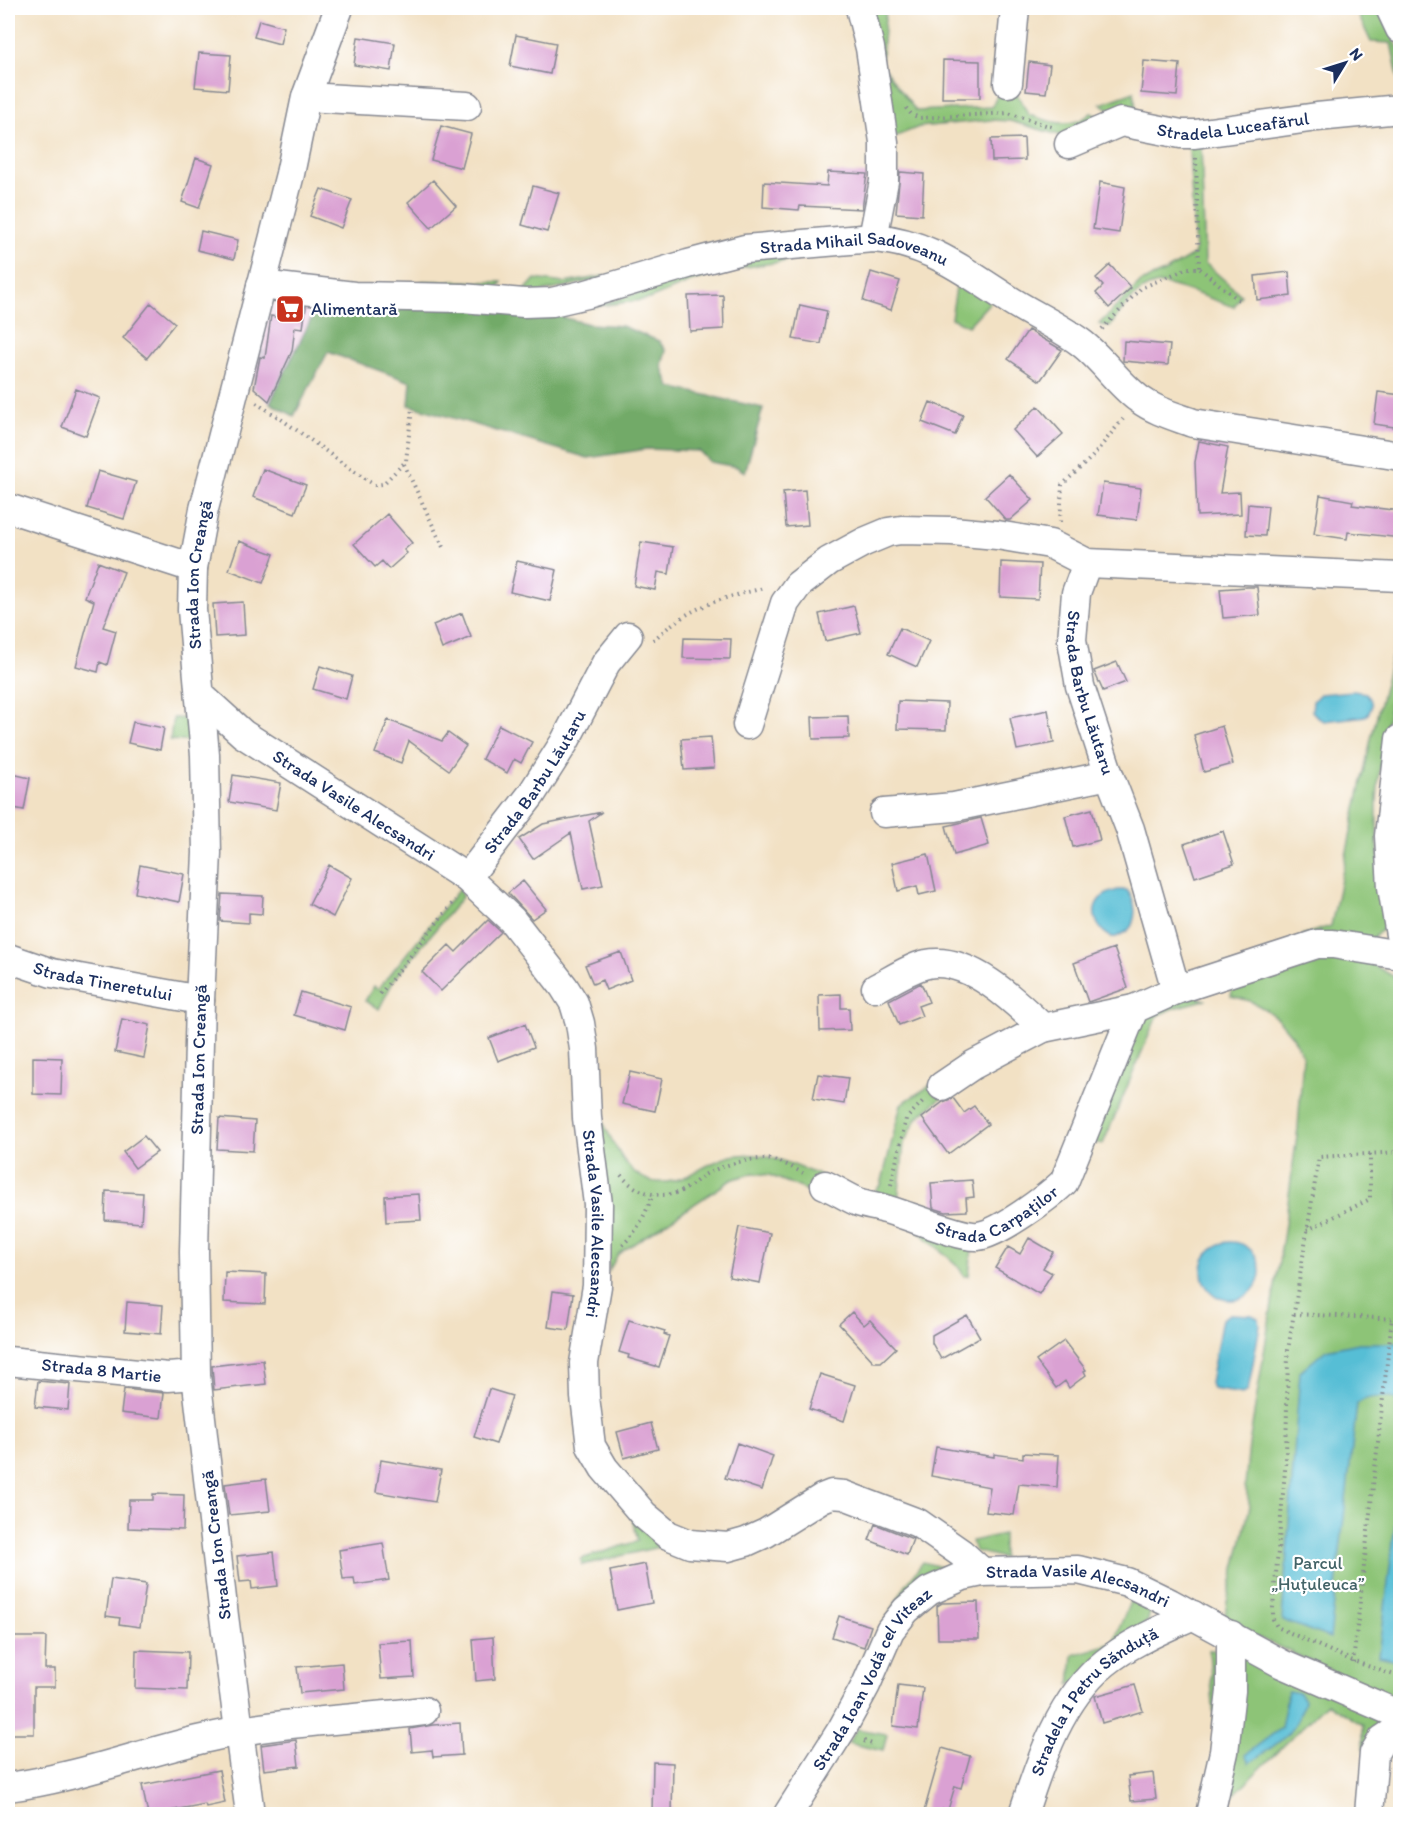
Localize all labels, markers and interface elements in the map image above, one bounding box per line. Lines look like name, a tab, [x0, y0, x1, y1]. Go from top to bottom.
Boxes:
north arrow	[1315, 33, 1375, 93]
text: N	[1346, 44, 1367, 64]
street label: Stradela Luceafărul	[1155, 107, 1310, 145]
street label: Strada Mihail Sadoveanu	[759, 227, 952, 271]
supermarket icon: Alimentară	[274, 293, 306, 325]
place label: Alimentară	[311, 298, 398, 320]
street label: Strada Ion Creangă	[181, 497, 217, 650]
street label: Strada Barbu Lăutaru	[1061, 610, 1119, 778]
street label: Strada Barbu Lăutaru	[479, 706, 591, 858]
street label: Strada Vasile Alecsandri	[269, 745, 439, 866]
street label: Strada Tineretului	[30, 956, 174, 1006]
street label: Strada Ion Creangă	[186, 983, 212, 1135]
street label: Strada Vasile Alecsandri	[578, 1128, 609, 1319]
street label: Strada Carpaților	[932, 1180, 1063, 1247]
street label: Strada 8 Martie	[41, 1353, 162, 1387]
street label: Strada Ion Creangă	[196, 1468, 236, 1621]
park label: Parcul „Huțuleuca”	[1272, 1552, 1365, 1595]
street label: Strada Vasile Alecsandri	[986, 1559, 1173, 1612]
street label: Strada Ioan Vodă cel Viteaz	[807, 1582, 937, 1775]
street label: Stradela 1 Petru Sănduță	[1026, 1622, 1162, 1779]

